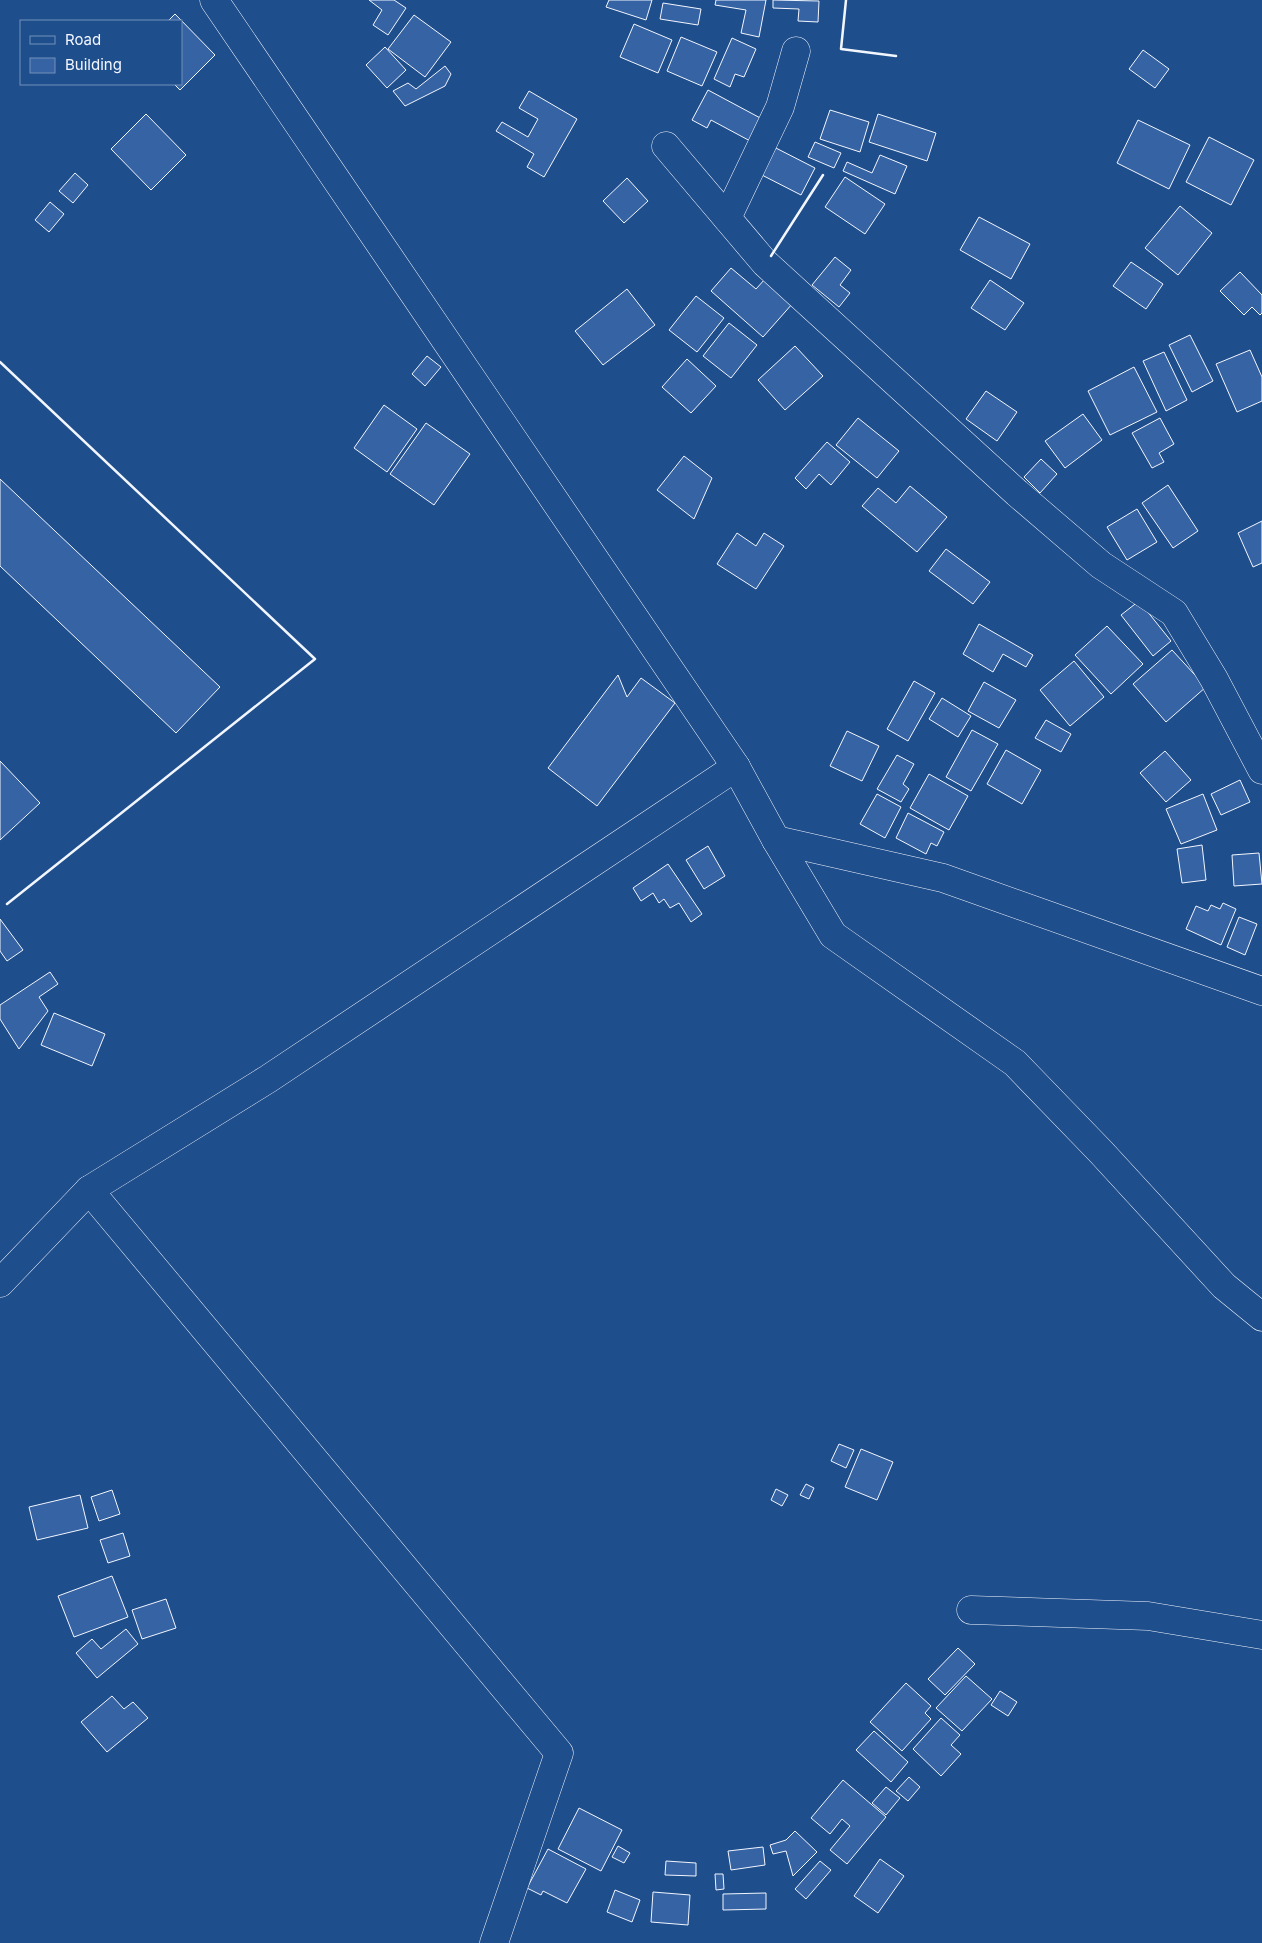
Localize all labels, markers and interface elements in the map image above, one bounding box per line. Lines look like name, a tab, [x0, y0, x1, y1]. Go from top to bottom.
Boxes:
legend	[20, 20, 182, 85]
text: Road	[65, 30, 101, 49]
text: Building	[65, 55, 122, 74]

